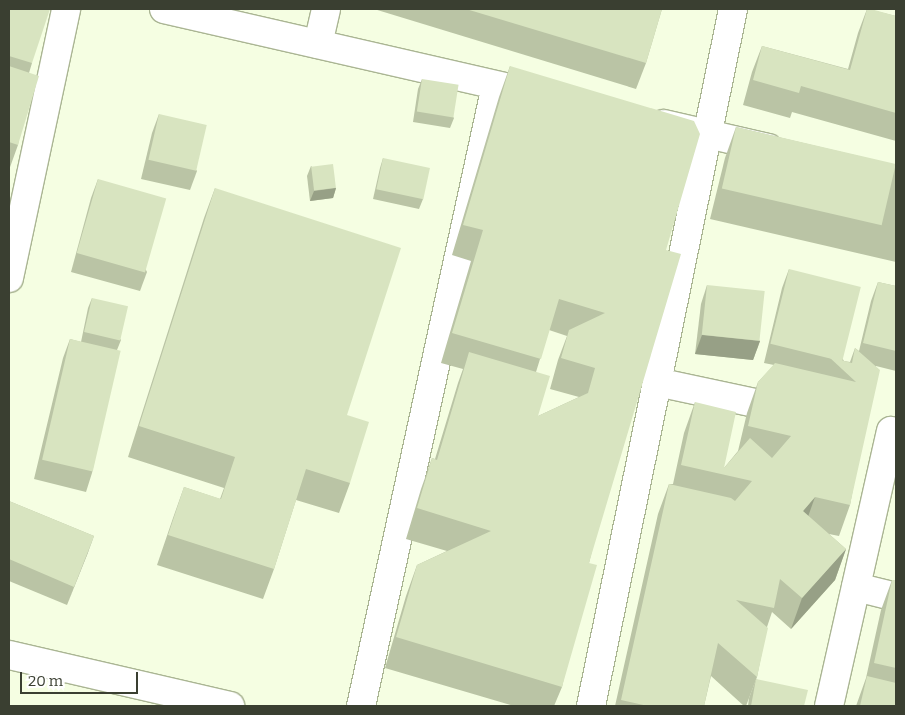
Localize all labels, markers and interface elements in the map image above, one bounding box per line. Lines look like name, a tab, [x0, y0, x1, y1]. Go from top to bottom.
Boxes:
scale bar	[22, 662, 140, 694]
text: 20 m	[28, 672, 63, 690]

